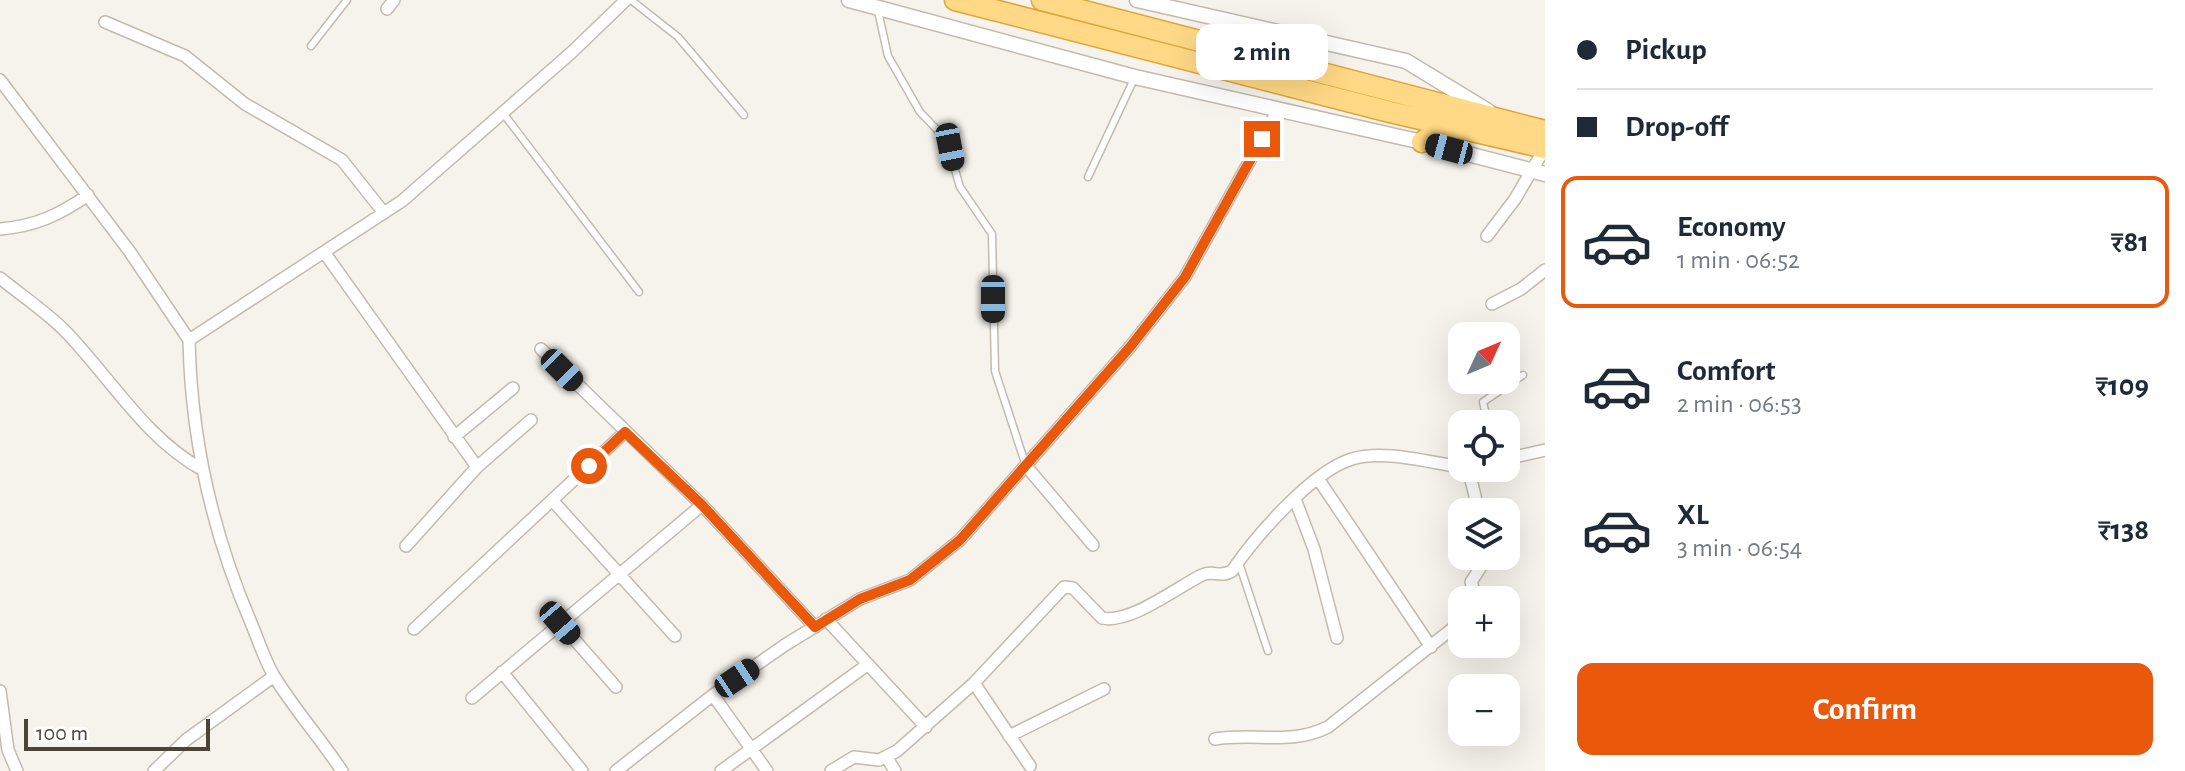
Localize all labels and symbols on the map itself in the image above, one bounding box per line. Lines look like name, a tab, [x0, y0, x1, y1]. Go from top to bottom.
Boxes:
callout: 2 min	[1196, 23, 1328, 79]
car	[934, 121, 966, 173]
route end	[1244, 121, 1280, 157]
car	[1423, 131, 1475, 167]
car	[981, 275, 1005, 323]
north arrow	[1448, 322, 1520, 394]
car	[537, 345, 587, 395]
route start	[571, 448, 607, 484]
car	[535, 597, 585, 649]
car	[710, 655, 764, 701]
scale bar	[24, 715, 210, 751]

